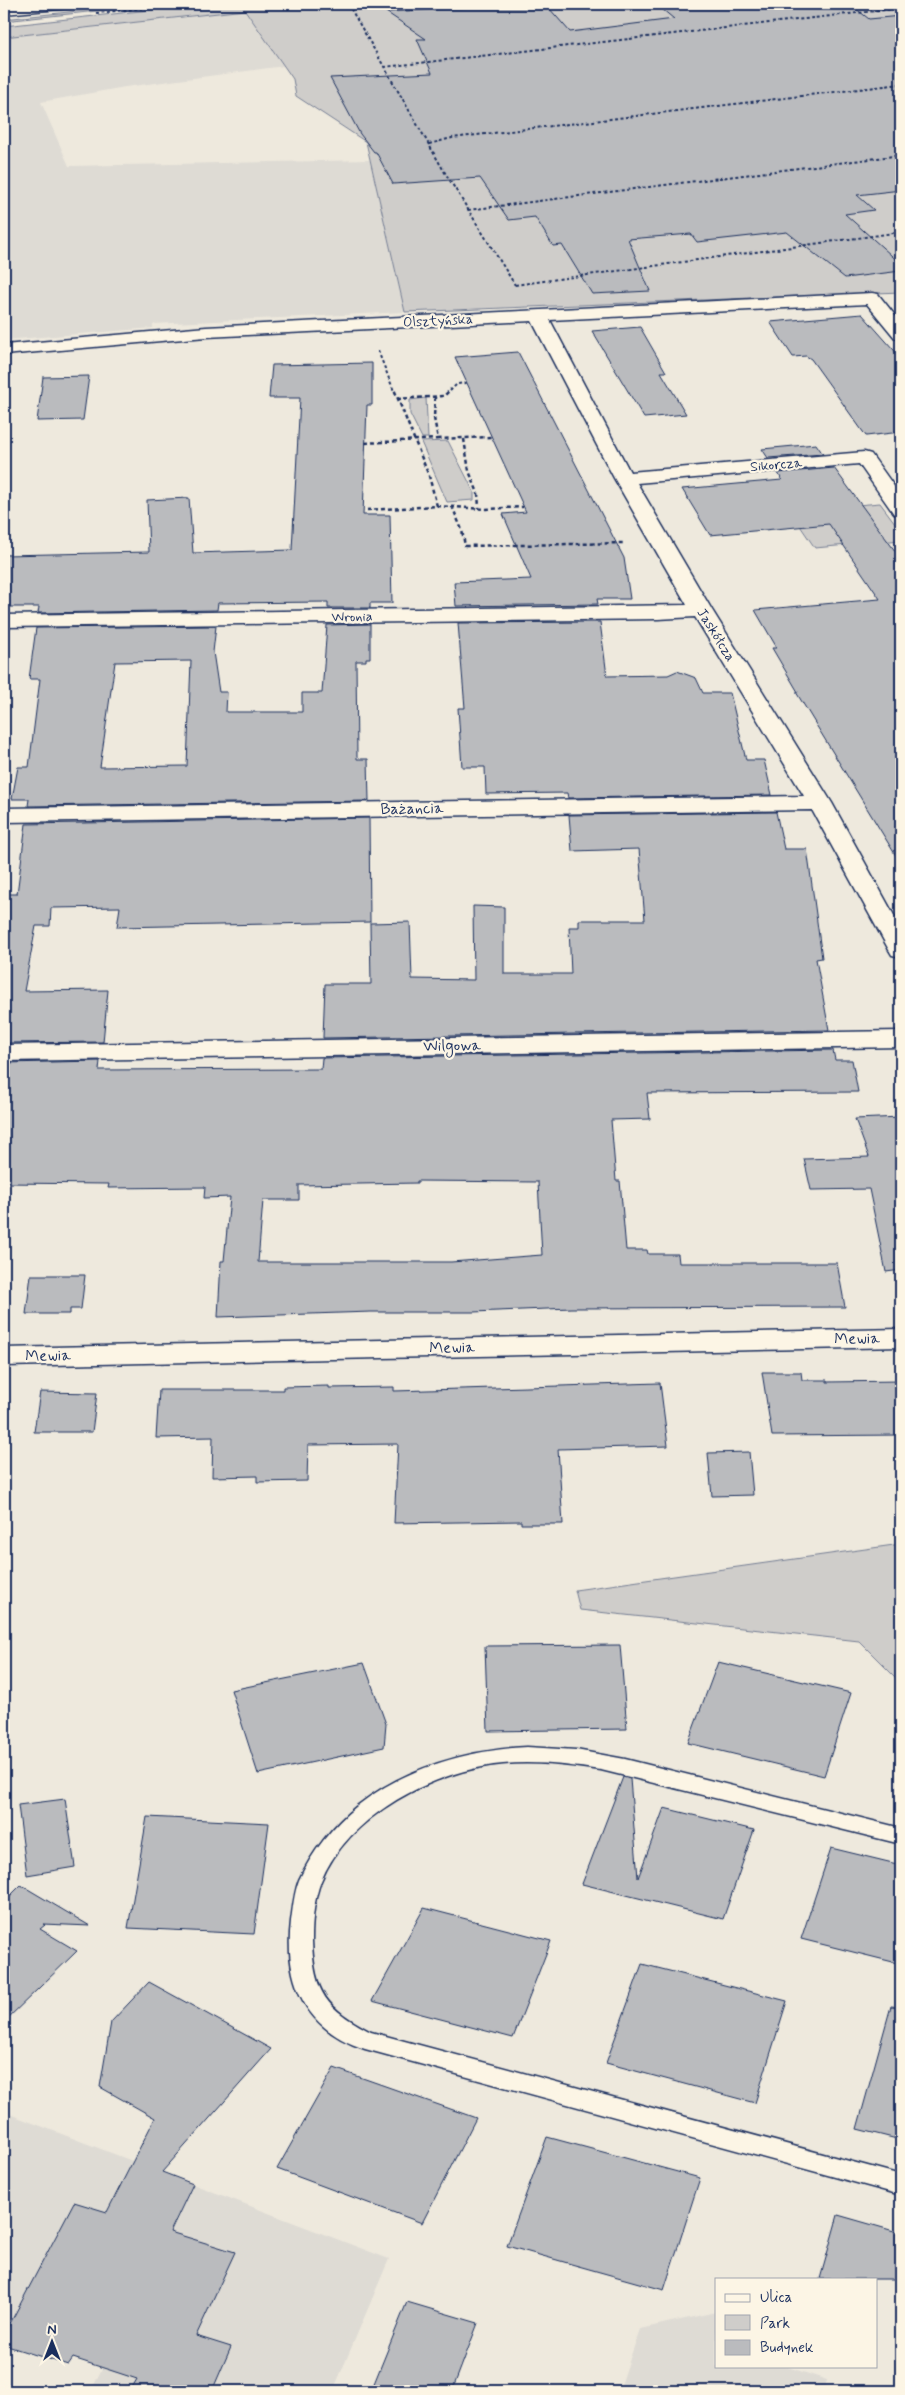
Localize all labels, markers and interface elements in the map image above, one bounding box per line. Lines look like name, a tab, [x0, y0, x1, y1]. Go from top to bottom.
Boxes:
street label: Olsztyńska	[403, 310, 473, 332]
street label: Sikorcza	[749, 454, 803, 476]
street label: Jaskółcza	[693, 605, 739, 665]
street label: Wronia	[331, 608, 373, 626]
street label: Bażancia	[380, 798, 444, 820]
street label: Wilgowa	[423, 1035, 481, 1058]
street label: Mewia	[834, 1328, 880, 1350]
street label: Mewia	[429, 1337, 475, 1359]
street label: Mewia	[25, 1345, 71, 1367]
legend	[715, 2278, 878, 2368]
text: Ulica	[760, 2288, 793, 2308]
text: Park	[760, 2314, 790, 2334]
north arrow	[28, 2318, 78, 2368]
text: N	[47, 2321, 57, 2339]
text: Budynek	[760, 2338, 814, 2358]

